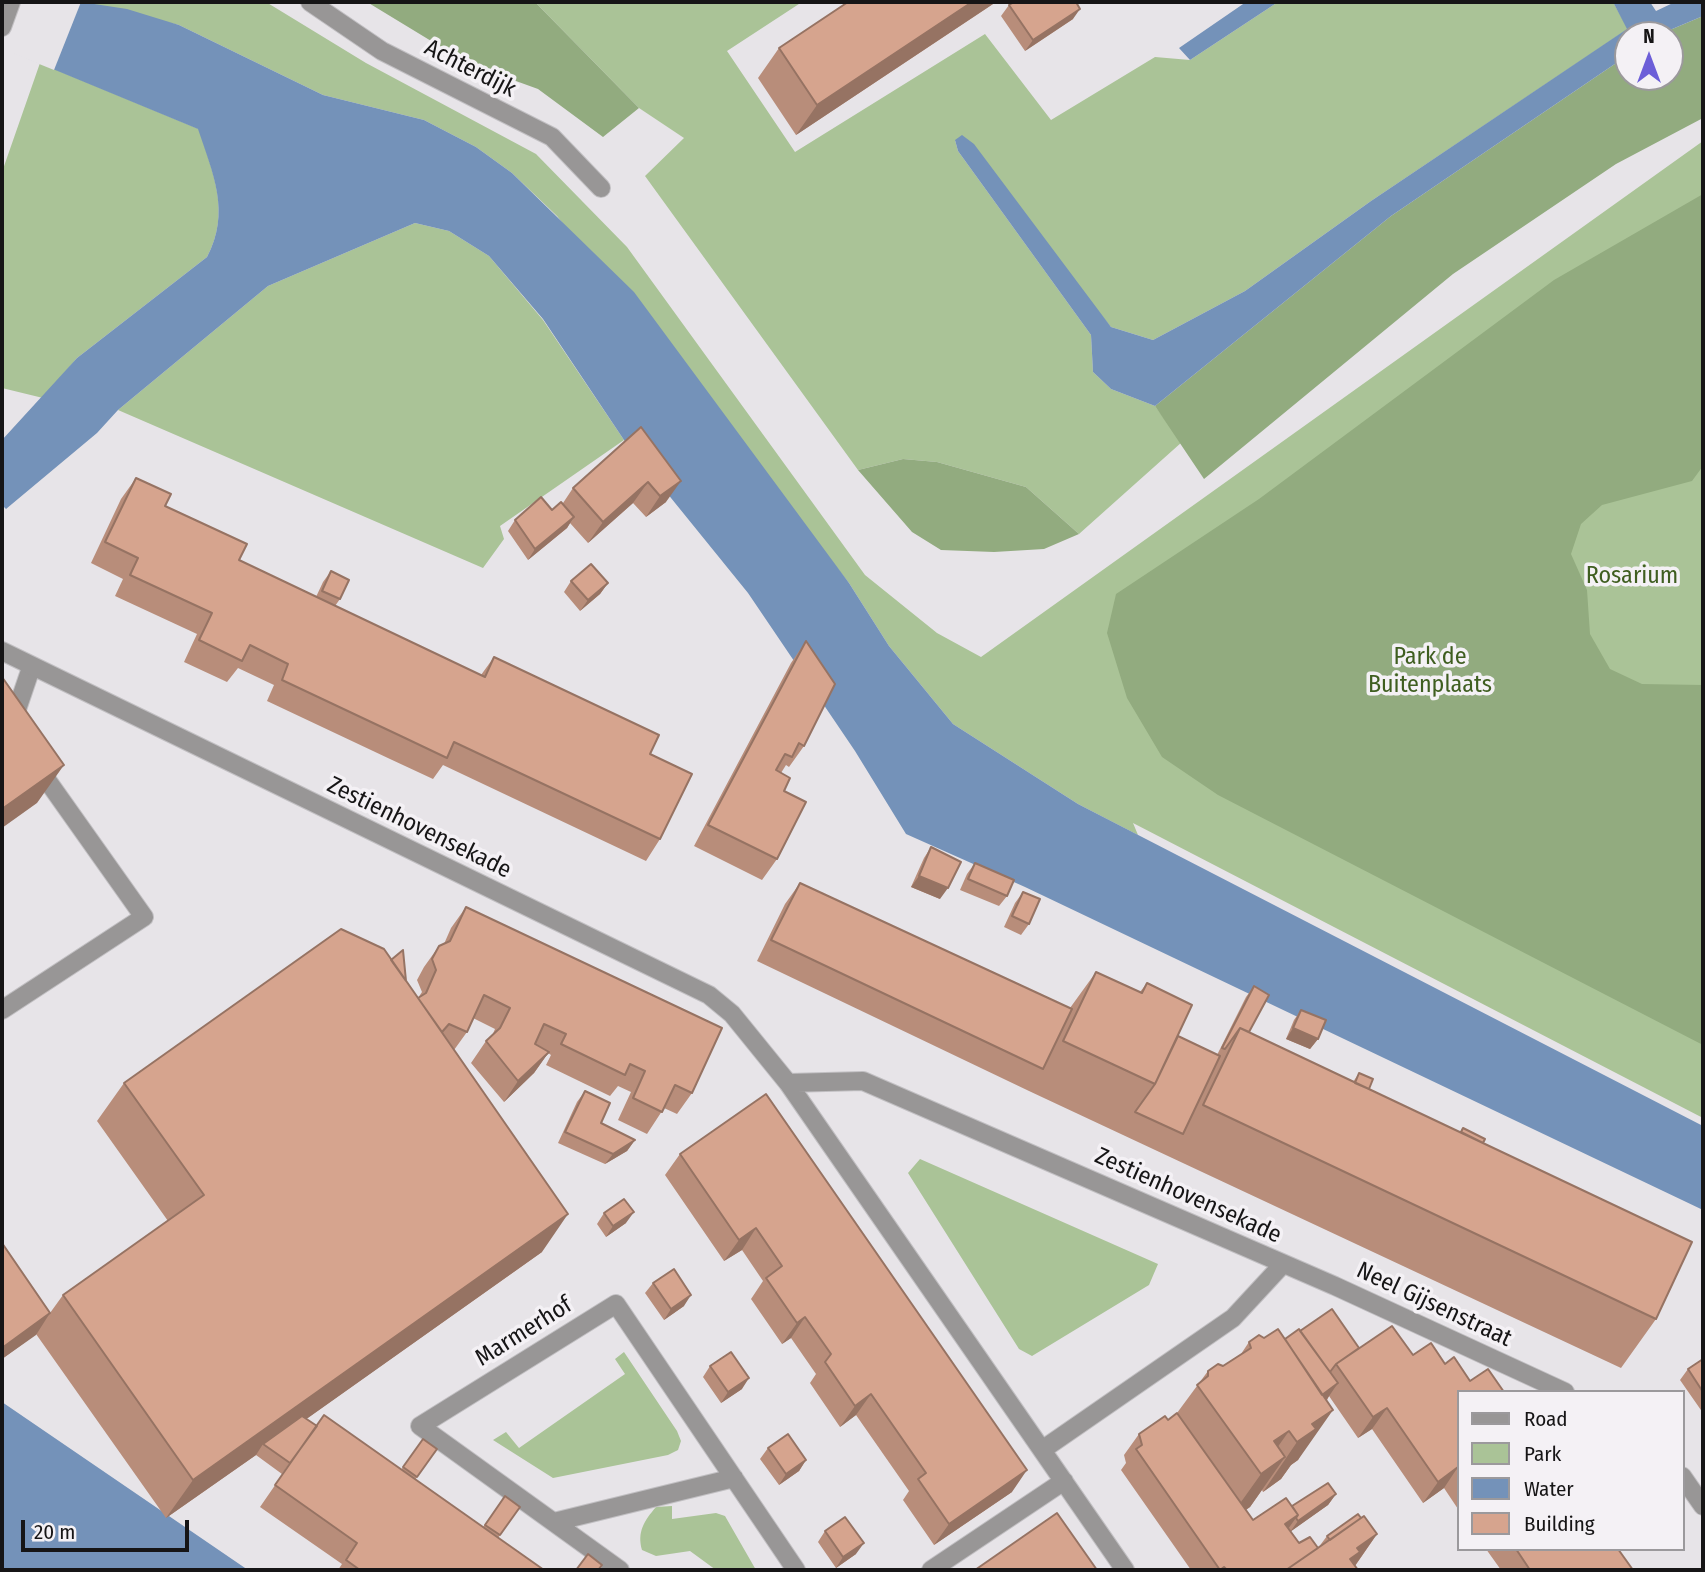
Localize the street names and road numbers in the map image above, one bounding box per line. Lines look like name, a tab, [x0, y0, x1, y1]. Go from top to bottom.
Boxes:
street label: Achterdijk	[419, 34, 521, 104]
street label: Zestienhovensekade	[322, 771, 516, 885]
street label: Zestienhovensekade	[1090, 1142, 1286, 1250]
street label: Neel Gijsenstraat	[1352, 1256, 1516, 1354]
street label: Marmerhof	[470, 1291, 578, 1373]

